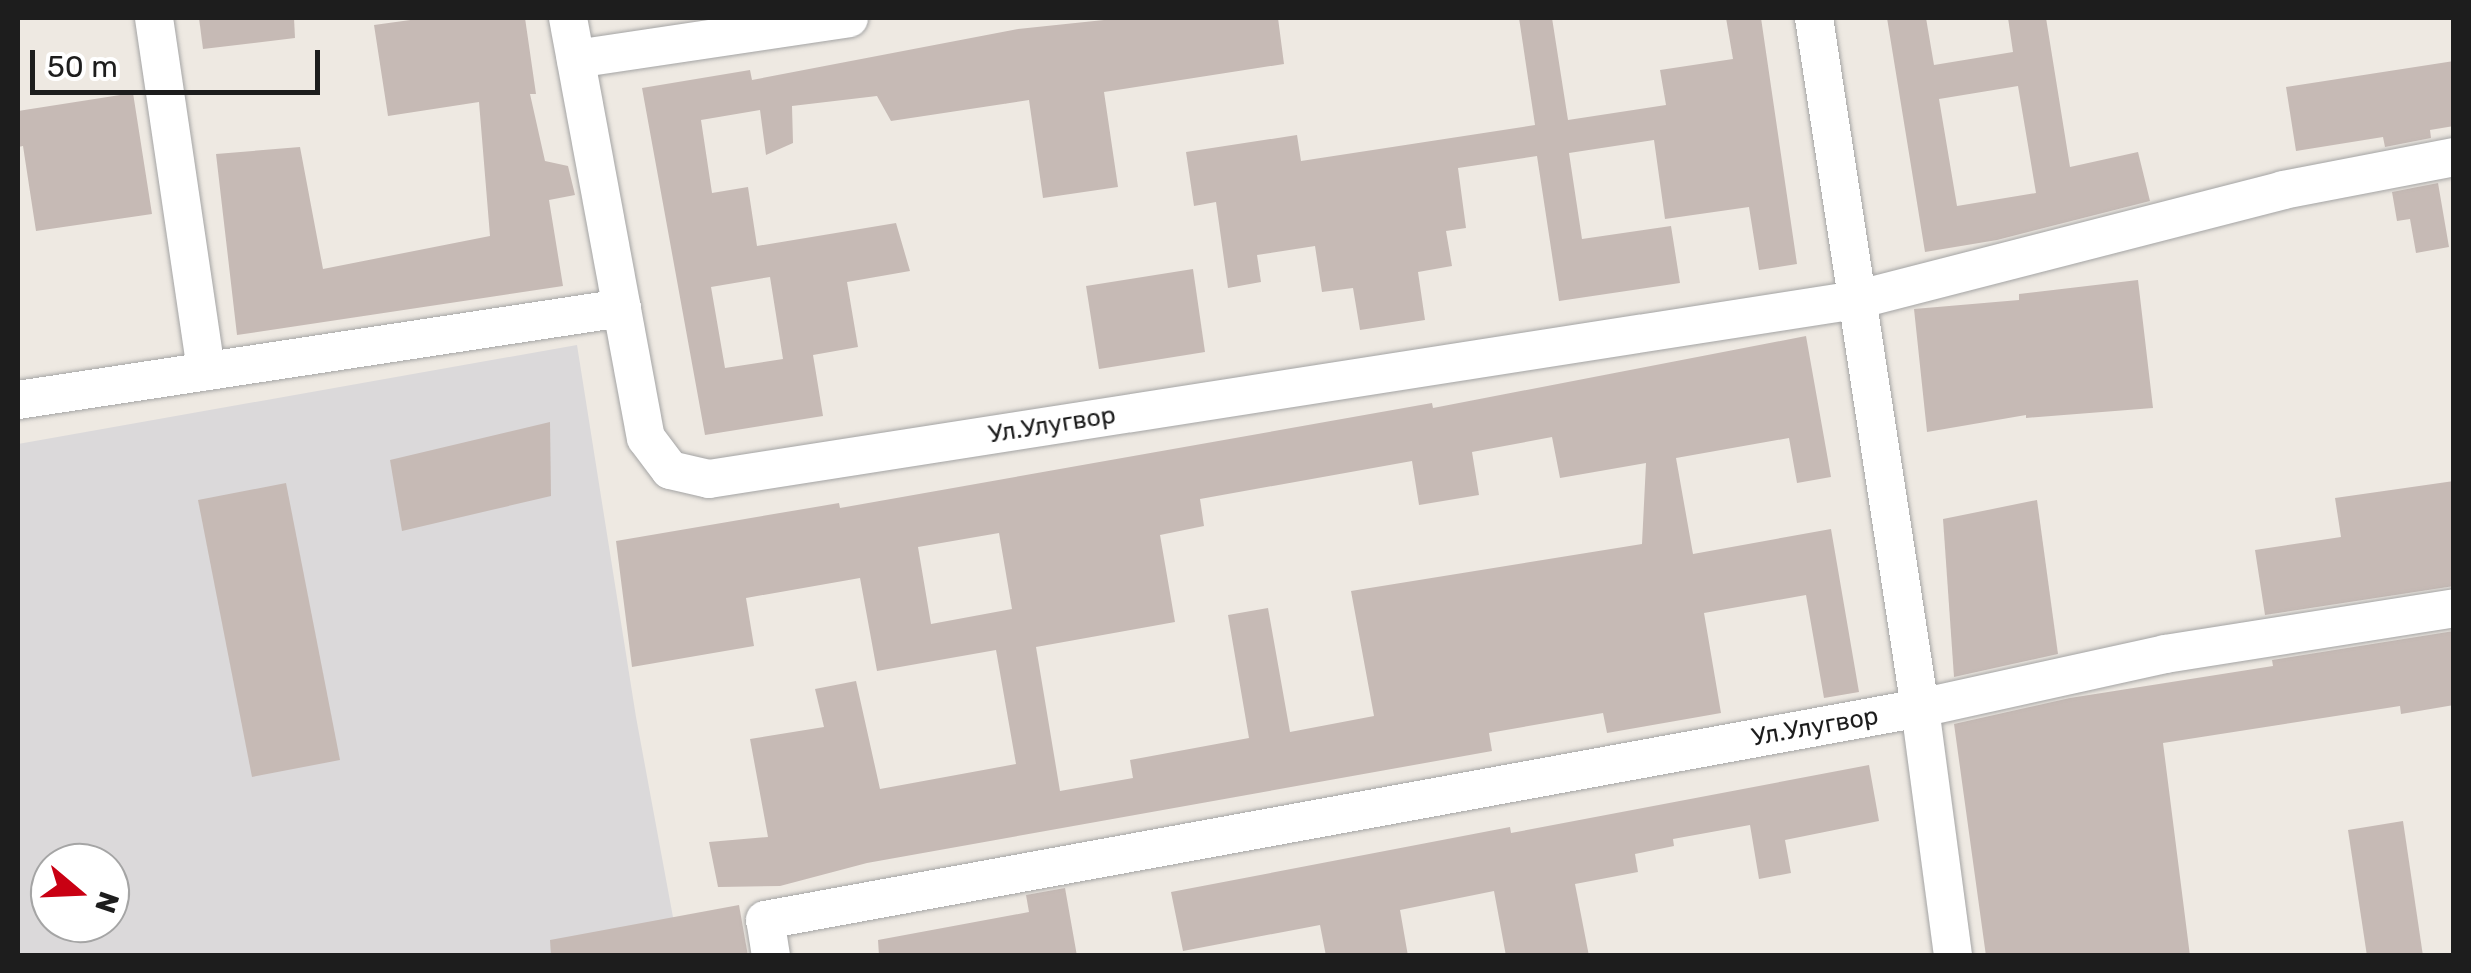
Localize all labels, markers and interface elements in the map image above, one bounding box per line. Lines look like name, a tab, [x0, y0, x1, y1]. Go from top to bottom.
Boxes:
scale bar	[35, 30, 325, 92]
text: 50 m	[47, 49, 118, 85]
street label: Ул.Улугвор	[986, 400, 1118, 450]
street label: Ул.Улугвор	[1749, 701, 1881, 753]
north arrow	[30, 843, 130, 943]
text: N	[88, 887, 126, 917]

